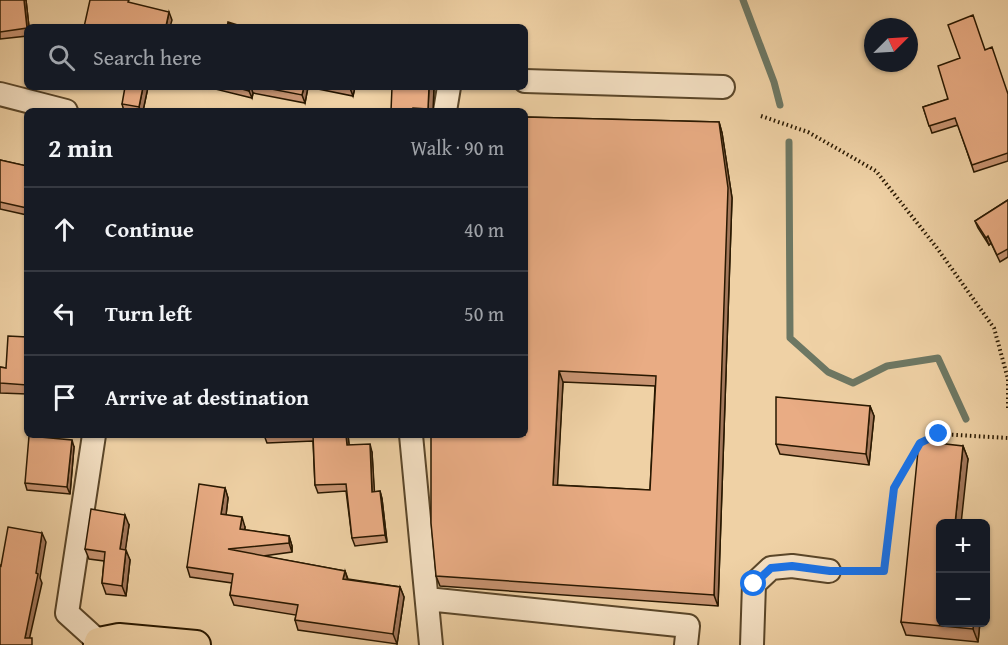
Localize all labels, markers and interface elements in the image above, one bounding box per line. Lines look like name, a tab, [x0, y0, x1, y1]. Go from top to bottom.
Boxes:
north arrow	[864, 18, 918, 72]
search box	[24, 24, 528, 90]
icon: search	[45, 41, 78, 74]
text: Search here	[93, 41, 202, 73]
text: 2 min	[48, 128, 113, 167]
text: Walk · 90 m	[410, 133, 504, 162]
icon: ahead	[48, 213, 81, 246]
text: Continue	[105, 213, 194, 245]
text: 40 m	[464, 215, 504, 244]
icon: left	[48, 297, 81, 330]
text: Turn left	[105, 297, 192, 329]
text: 50 m	[464, 299, 504, 328]
icon: arrive	[48, 381, 81, 414]
text: Arrive at destination	[105, 381, 309, 413]
route end	[925, 420, 951, 446]
map controls	[936, 519, 990, 627]
button: +	[936, 519, 990, 573]
route start	[740, 570, 766, 596]
button: −	[936, 573, 990, 627]

